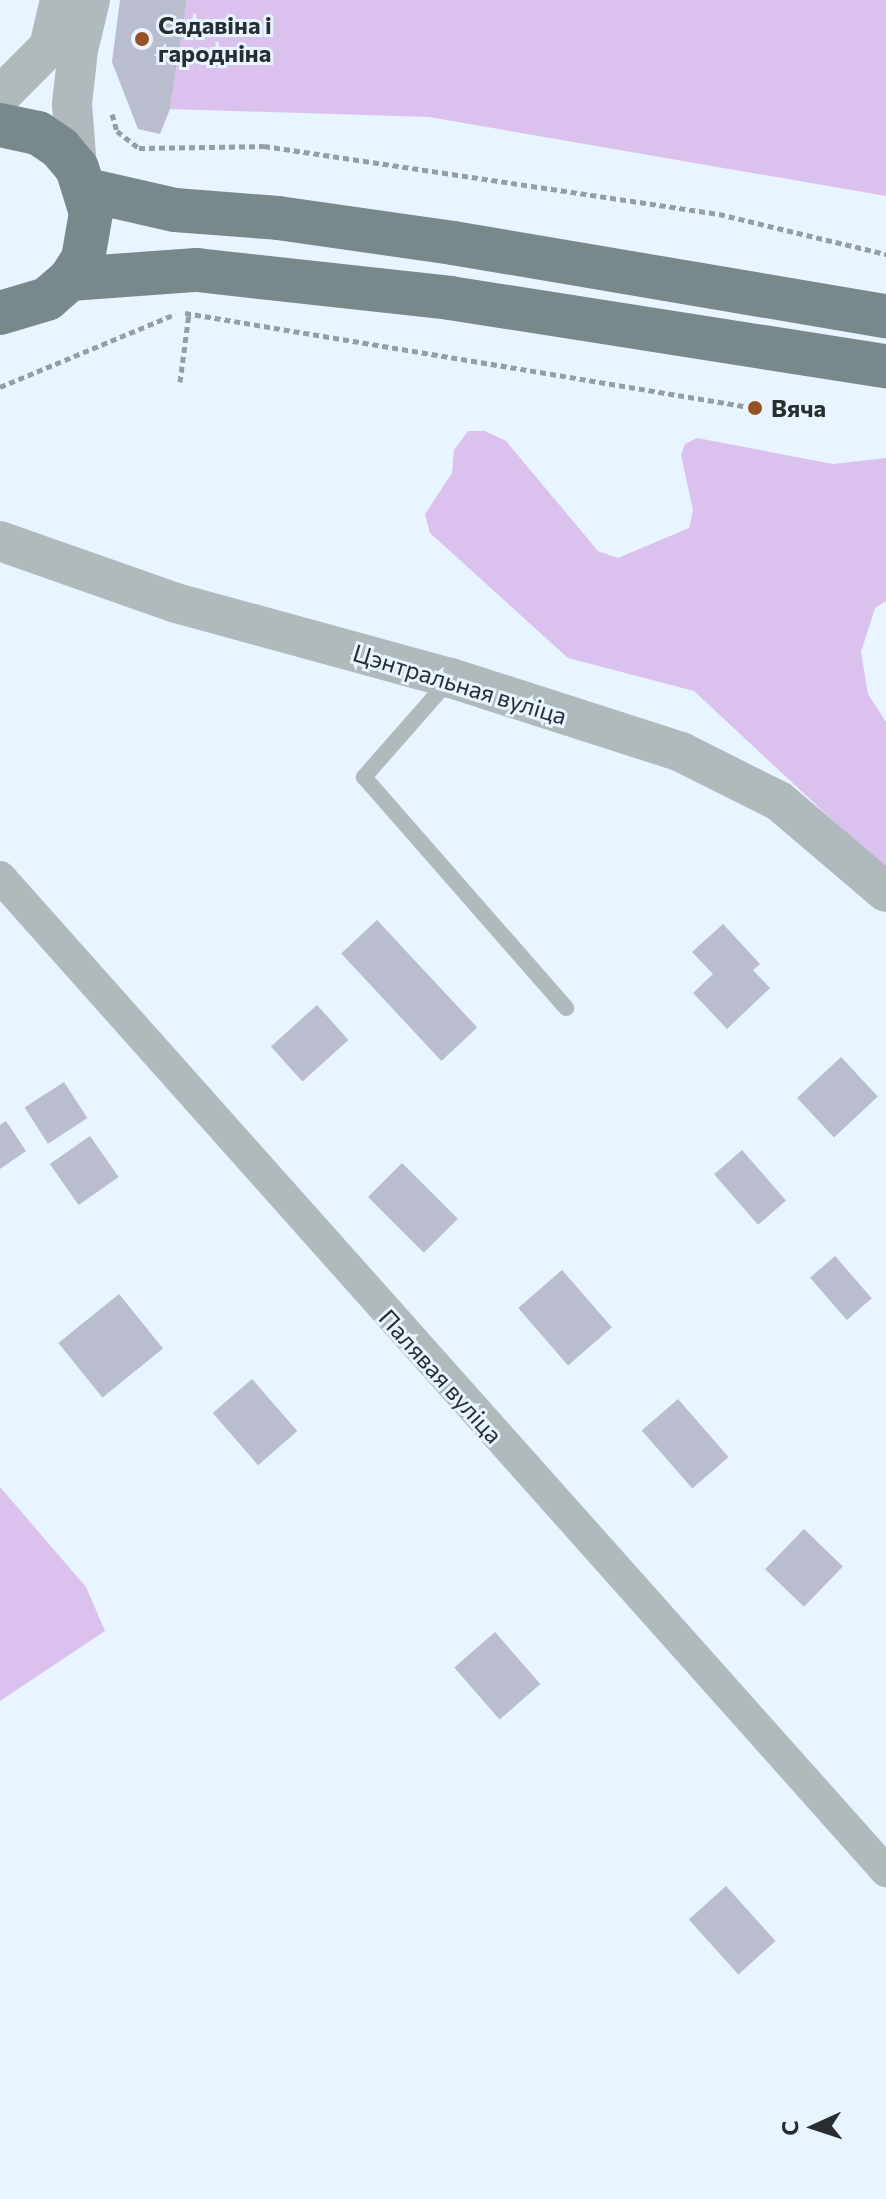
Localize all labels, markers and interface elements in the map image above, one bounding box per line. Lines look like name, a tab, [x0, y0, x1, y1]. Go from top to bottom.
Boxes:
place label: Садавіна і гародніна	[158, 11, 272, 67]
marker: Садавіна і гародніна	[133, 30, 151, 48]
place label: Вяча	[771, 394, 826, 422]
marker: Вяча	[746, 399, 764, 417]
street label: Цэнтральная вуліца	[350, 638, 570, 730]
street label: Палявая вуліца	[373, 1303, 509, 1449]
north arrow	[774, 2087, 854, 2167]
text: С	[776, 2120, 803, 2137]

